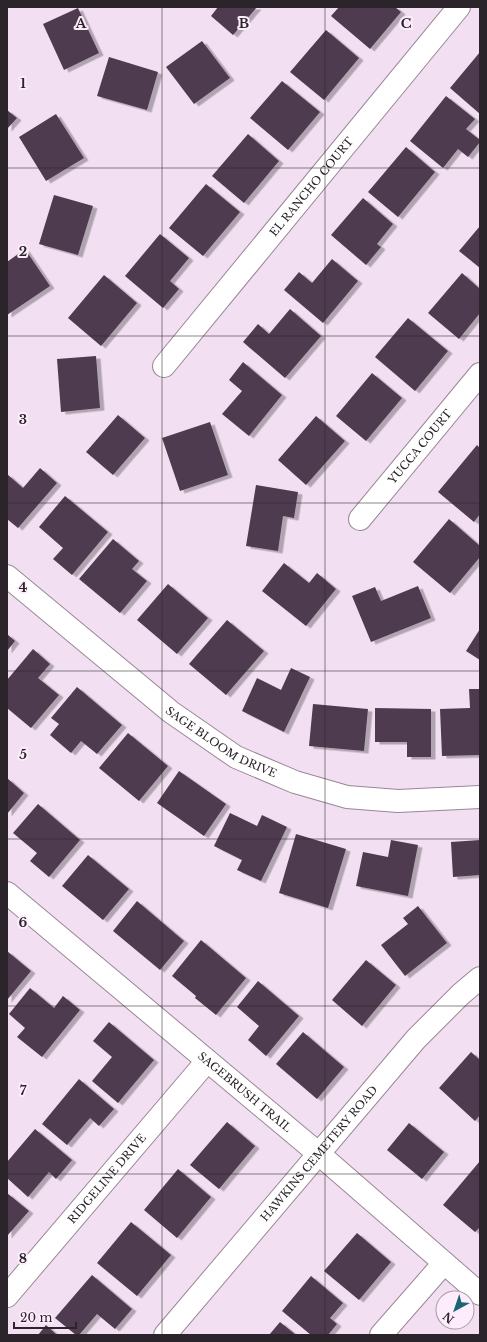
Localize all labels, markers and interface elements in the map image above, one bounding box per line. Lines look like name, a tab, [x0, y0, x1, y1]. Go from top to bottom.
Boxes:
text: A	[75, 15, 87, 32]
text: B	[239, 15, 249, 32]
text: C	[401, 15, 412, 32]
text: 1	[20, 75, 26, 92]
street label: EL RANCHO COURT	[266, 134, 356, 239]
text: 2	[19, 243, 27, 260]
street label: YUCCA COURT	[385, 406, 455, 487]
text: 3	[19, 411, 27, 428]
text: 4	[19, 579, 28, 596]
street label: SAGE BLOOM DRIVE	[163, 704, 279, 780]
text: 5	[19, 746, 27, 763]
text: 6	[19, 914, 28, 931]
street label: SAGEBRUSH TRAIL	[195, 1049, 294, 1135]
text: 7	[20, 1082, 27, 1099]
street label: HAWKINS CEMETERY ROAD	[257, 1083, 381, 1224]
street label: RIDGELINE DRIVE	[65, 1131, 149, 1227]
text: 8	[19, 1250, 27, 1267]
north arrow	[435, 1290, 475, 1330]
scale bar	[14, 1304, 76, 1330]
text: N	[440, 1309, 457, 1326]
text: 20 m	[20, 1310, 52, 1325]

